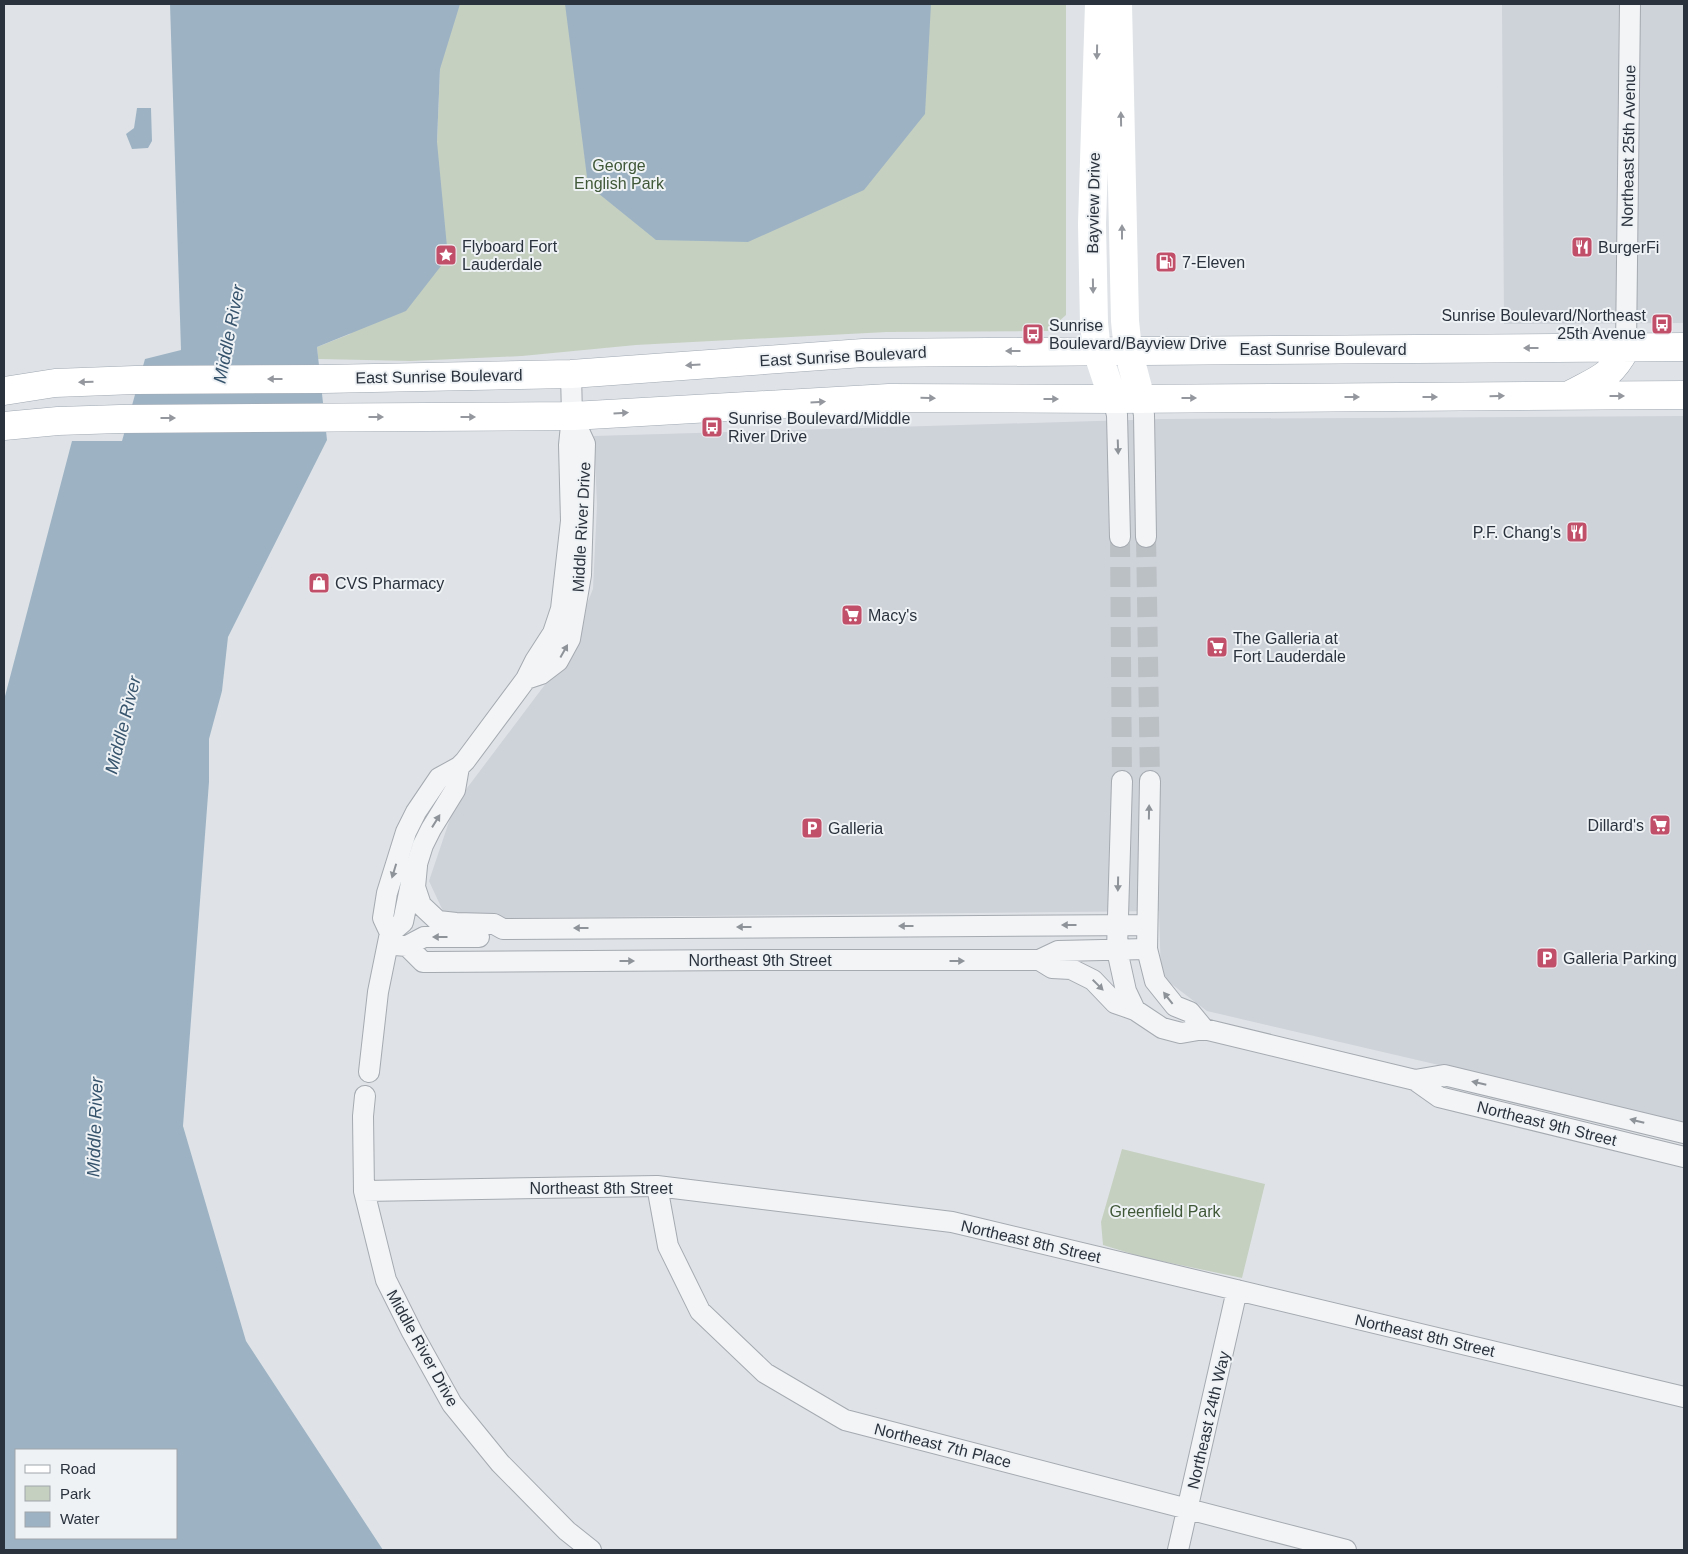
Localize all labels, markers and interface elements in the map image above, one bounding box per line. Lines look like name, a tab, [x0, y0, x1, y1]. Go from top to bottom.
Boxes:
one-way arrow	[1093, 45, 1101, 61]
street label: Northeast 25th Avenue	[1619, 65, 1638, 227]
one-way arrow	[1117, 111, 1125, 127]
street label: Bayview Drive	[1084, 152, 1103, 254]
park label: George English Park	[574, 157, 665, 192]
one-way arrow	[1118, 224, 1126, 240]
restaurant icon: BurgerFi	[1570, 235, 1594, 259]
place label: Flyboard Fort Lauderdale	[462, 238, 558, 273]
place label: BurgerFi	[1598, 239, 1659, 256]
place icon: Flyboard Fort Lauderdale	[434, 243, 458, 267]
fuel station icon: 7-Eleven	[1154, 250, 1178, 274]
place label: 7-Eleven	[1182, 254, 1245, 271]
one-way arrow	[1089, 278, 1097, 294]
water label: Middle River	[210, 282, 249, 385]
place label: Sunrise Boulevard/Northeast 25th Avenue	[1441, 307, 1647, 342]
bus stop icon: Sunrise Boulevard/Northeast 25th Avenue	[1650, 312, 1674, 336]
place label: Sunrise Boulevard/Bayview Drive	[1049, 317, 1227, 352]
bus stop icon: Sunrise Boulevard/Bayview Drive	[1021, 322, 1045, 346]
street label: East Sunrise Boulevard	[1239, 341, 1407, 358]
street label: East Sunrise Boulevard	[759, 344, 927, 369]
one-way arrow	[1522, 344, 1538, 352]
one-way arrow	[1005, 347, 1021, 355]
one-way arrow	[685, 361, 701, 369]
street label: East Sunrise Boulevard	[355, 367, 523, 386]
one-way arrow	[267, 375, 283, 383]
one-way arrow	[78, 378, 94, 386]
one-way arrow	[1609, 391, 1625, 399]
one-way arrow	[1489, 392, 1505, 400]
one-way arrow	[1344, 393, 1360, 401]
one-way arrow	[1422, 393, 1438, 401]
one-way arrow	[1182, 394, 1198, 402]
one-way arrow	[921, 395, 937, 403]
one-way arrow	[1043, 395, 1059, 403]
one-way arrow	[811, 397, 827, 405]
one-way arrow	[613, 409, 629, 417]
place label: Sunrise Boulevard/Middle River Drive	[728, 410, 910, 445]
one-way arrow	[368, 413, 384, 421]
one-way arrow	[460, 413, 476, 421]
one-way arrow	[161, 414, 177, 422]
bus stop icon: Sunrise Boulevard/Middle River Drive	[700, 415, 724, 439]
one-way arrow	[1114, 439, 1122, 455]
street label: Middle River Drive	[570, 461, 593, 593]
restaurant icon: P.F. Chang's	[1565, 520, 1589, 544]
place label: P.F. Chang's	[1473, 524, 1561, 541]
shop icon: CVS Pharmacy	[307, 571, 331, 595]
place label: CVS Pharmacy	[335, 575, 444, 592]
supermarket icon: Macy's	[840, 603, 864, 627]
place label: Macy's	[868, 607, 917, 624]
place label: The Galleria at Fort Lauderdale	[1233, 630, 1346, 665]
supermarket icon: The Galleria at Fort Lauderdale	[1205, 635, 1229, 659]
one-way arrow	[560, 643, 568, 658]
water label: Middle River	[101, 673, 145, 776]
one-way arrow	[1146, 804, 1154, 820]
supermarket icon: Dillard's	[1648, 813, 1672, 837]
one-way arrow	[431, 815, 440, 828]
parking icon: Galleria	[800, 816, 824, 840]
place label: Dillard's	[1588, 817, 1644, 834]
place label: Galleria	[828, 820, 883, 837]
one-way arrow	[390, 864, 398, 879]
one-way arrow	[1114, 876, 1122, 892]
one-way arrow	[1061, 921, 1077, 929]
one-way arrow	[898, 922, 914, 930]
one-way arrow	[736, 923, 752, 931]
one-way arrow	[573, 924, 589, 932]
one-way arrow	[431, 933, 447, 941]
parking icon: Galleria Parking	[1535, 946, 1559, 970]
place label: Galleria Parking	[1563, 950, 1677, 967]
street label: Northeast 9th Street	[688, 952, 832, 969]
one-way arrow	[619, 957, 635, 965]
one-way arrow	[949, 957, 965, 965]
one-way arrow	[1092, 979, 1104, 991]
one-way arrow	[1163, 992, 1174, 1005]
water label: Middle River	[83, 1076, 107, 1177]
one-way arrow	[1471, 1079, 1486, 1087]
street label: Northeast 9th Street	[1475, 1098, 1619, 1149]
one-way arrow	[1629, 1117, 1644, 1125]
street label: Northeast 8th Street	[529, 1180, 673, 1197]
park label: Greenfield Park	[1109, 1203, 1222, 1220]
street label: Northeast 8th Street	[959, 1217, 1103, 1266]
street label: Middle River Drive	[383, 1287, 462, 1410]
street label: Northeast 8th Street	[1353, 1311, 1497, 1360]
street label: Northeast 24th Way	[1184, 1350, 1233, 1491]
street label: Northeast 7th Place	[873, 1420, 1013, 1471]
legend	[15, 1449, 178, 1539]
text: Road	[60, 1460, 96, 1477]
text: Park	[60, 1485, 91, 1502]
text: Water	[60, 1510, 99, 1527]

